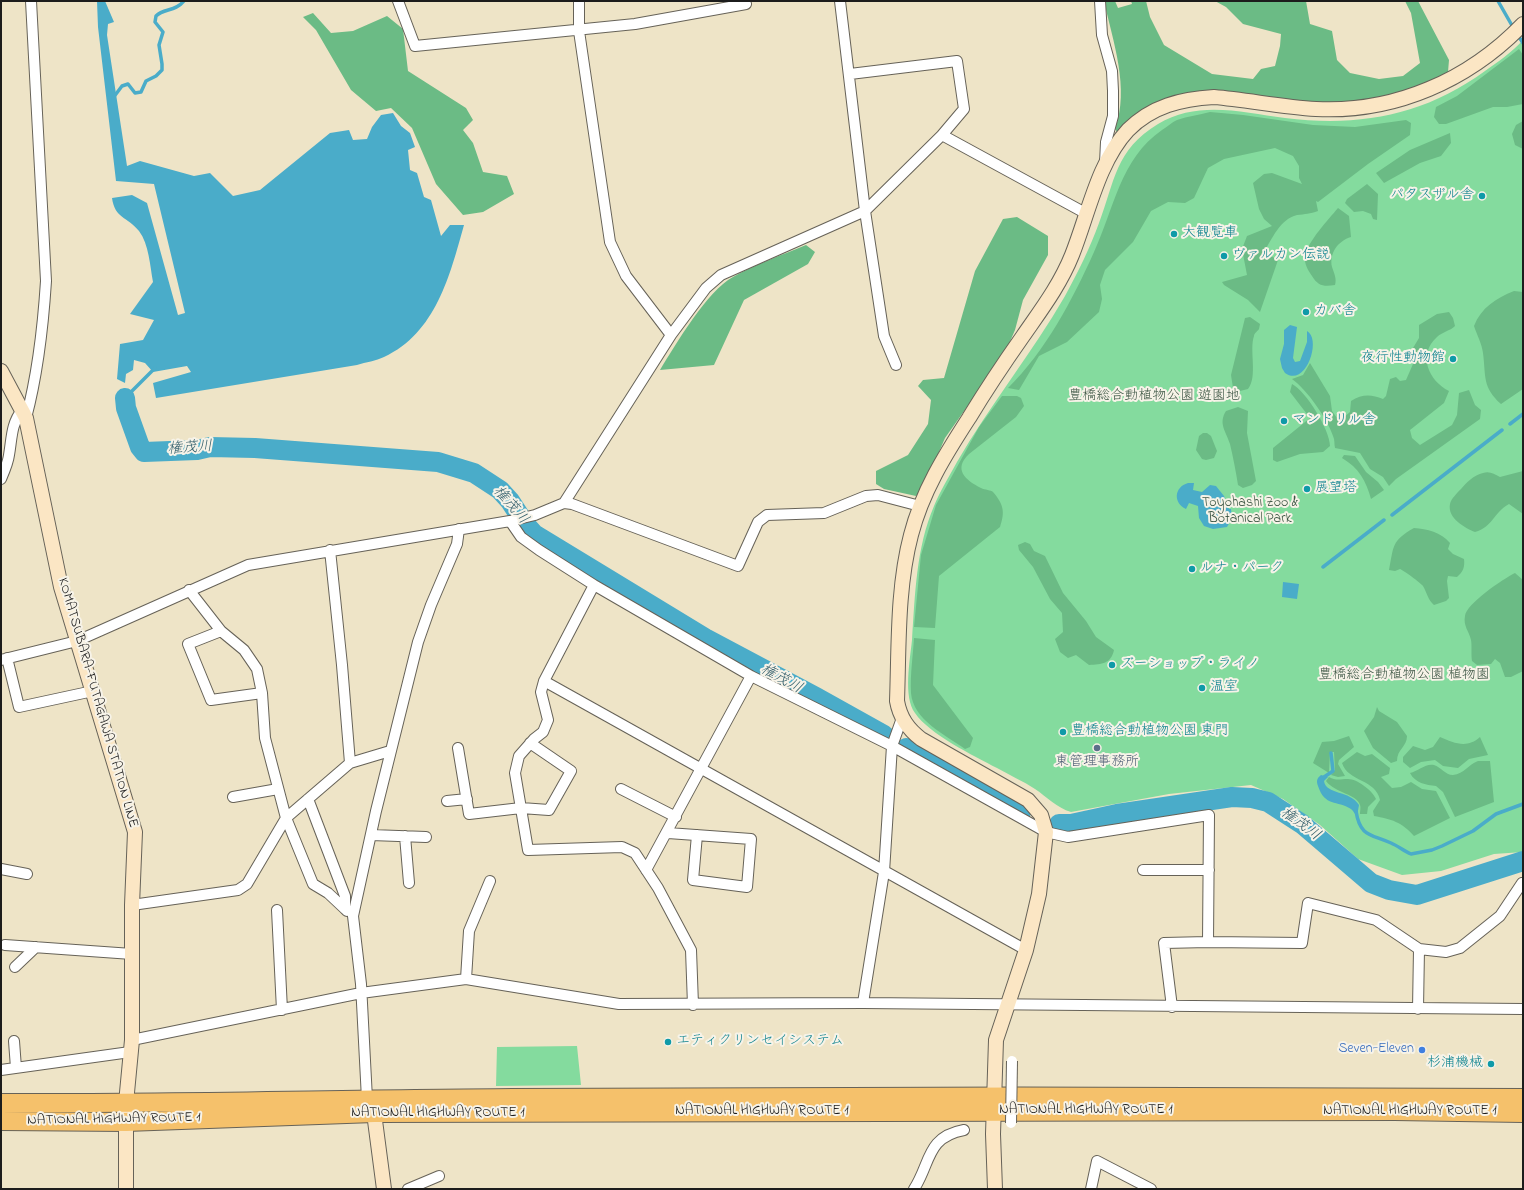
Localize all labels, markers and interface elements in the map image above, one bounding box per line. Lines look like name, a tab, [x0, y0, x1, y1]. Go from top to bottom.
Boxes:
place label: パタスザル舎	[1390, 188, 1474, 204]
marker: パタスザル舎	[1477, 191, 1487, 201]
place label: 大観覧車	[1182, 226, 1238, 242]
marker: 大観覧車	[1169, 229, 1179, 239]
place label: ヴァルカン伝説	[1232, 248, 1330, 264]
marker: ヴァルカン伝説	[1219, 251, 1229, 261]
place label: カバ舎	[1314, 304, 1356, 320]
marker: カバ舎	[1301, 307, 1311, 317]
place label: 夜行性動物館	[1361, 351, 1445, 367]
marker: 夜行性動物館	[1448, 354, 1458, 364]
park label: 豊橋総合動植物公園 遊園地	[1068, 389, 1240, 405]
place label: マンドリル舎	[1292, 413, 1376, 429]
marker: マンドリル舎	[1279, 416, 1289, 426]
water label: 権茂川	[167, 438, 213, 460]
place label: 展望塔	[1315, 481, 1357, 497]
water label: 権茂川	[488, 483, 532, 529]
marker: 展望塔	[1302, 484, 1312, 494]
park label: Toyohashi Zoo & Botanical Park	[1202, 496, 1298, 528]
place label: ルナ・パーク	[1200, 561, 1284, 577]
marker: ルナ・パーク	[1187, 564, 1197, 574]
street label: KOMATSUBARA-FUTAGAWA STATION LINE	[53, 576, 141, 830]
place label: ズーショップ・ライノ	[1120, 657, 1260, 673]
marker: ズーショップ・ライノ	[1107, 660, 1117, 670]
water label: 権茂川	[757, 661, 805, 699]
park label: 豊橋総合動植物公園 植物園	[1318, 668, 1490, 684]
place label: 温室	[1210, 680, 1238, 696]
marker: 温室	[1197, 683, 1207, 693]
place label: 豊橋総合動植物公園 東門	[1071, 724, 1228, 740]
marker: 豊橋総合動植物公園 東門	[1058, 727, 1068, 737]
marker: 東管理事務所	[1092, 743, 1102, 753]
place label: 東管理事務所	[1055, 755, 1139, 771]
water label: 権茂川	[1277, 804, 1323, 846]
place label: エティクリンセイシステム	[676, 1034, 844, 1050]
marker: エティクリンセイシステム	[663, 1037, 673, 1047]
place label: Seven-Eleven	[1338, 1042, 1414, 1058]
marker: Seven-Eleven	[1417, 1045, 1427, 1055]
place label: 杉浦機械	[1427, 1056, 1483, 1072]
marker: 杉浦機械	[1486, 1059, 1496, 1069]
street label: NATIONAL HIGHWAY ROUTE 1	[999, 1103, 1173, 1119]
street label: NATIONAL HIGHWAY ROUTE 1	[675, 1104, 849, 1120]
street label: NATIONAL HIGHWAY ROUTE 1	[1323, 1104, 1497, 1120]
street label: NATIONAL HIGHWAY ROUTE 1	[351, 1106, 525, 1122]
street label: NATIONAL HIGHWAY ROUTE 1	[27, 1110, 201, 1130]

